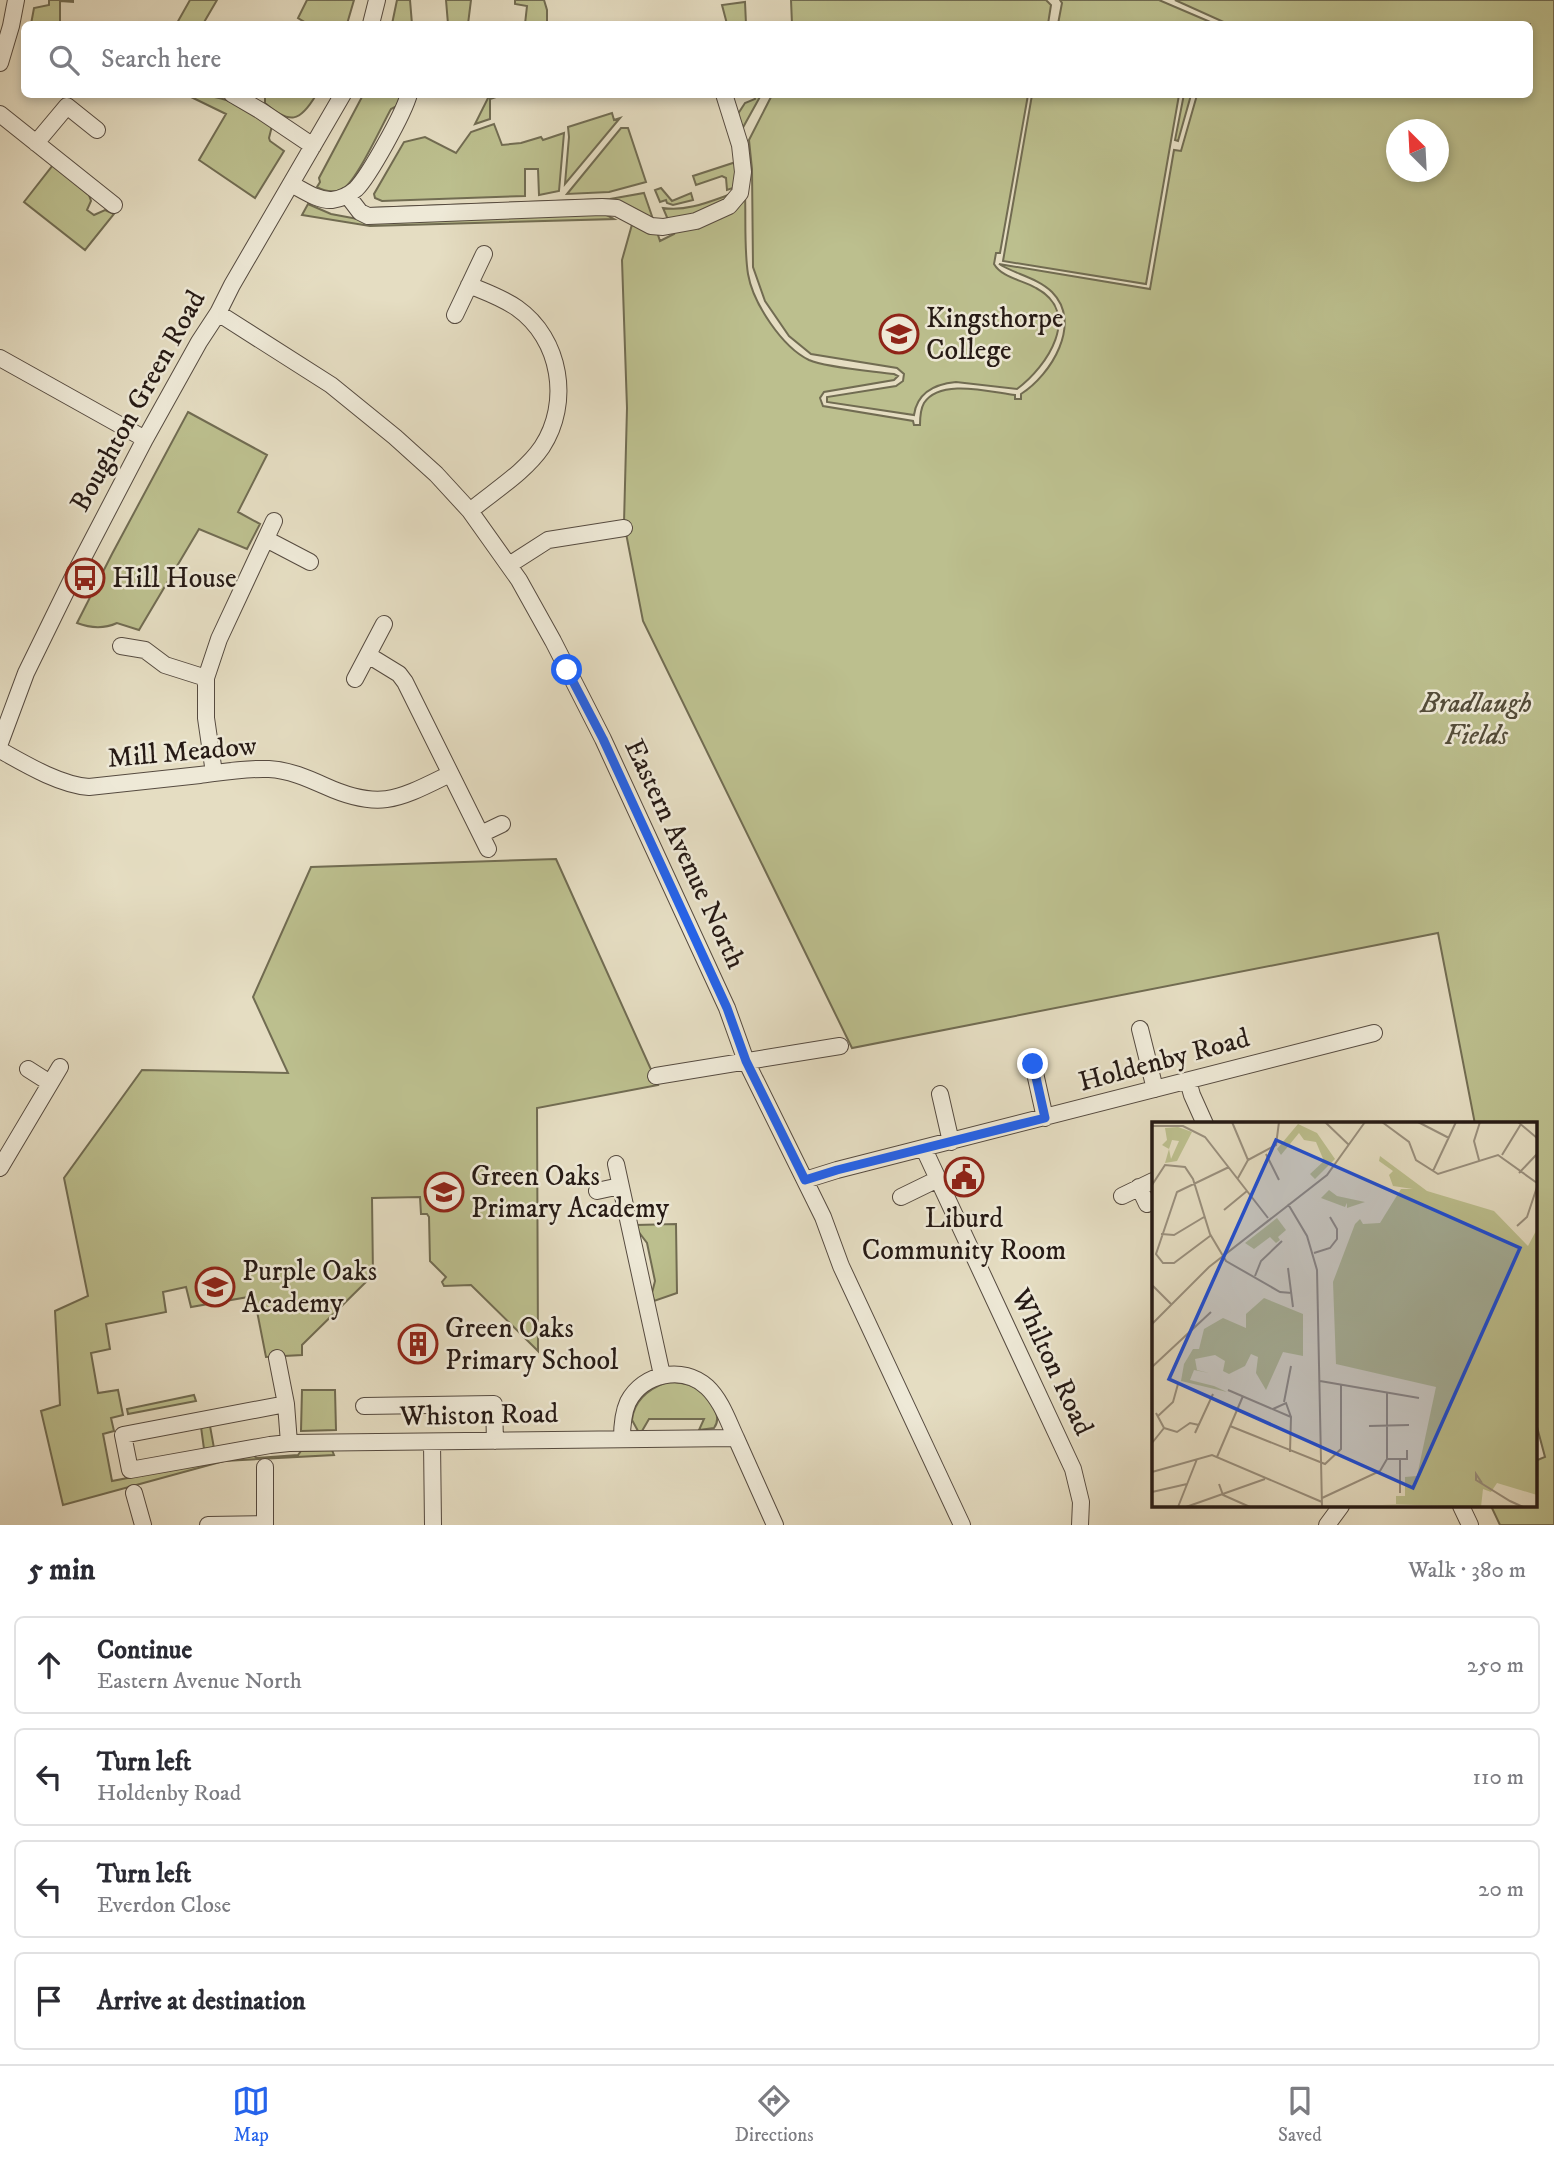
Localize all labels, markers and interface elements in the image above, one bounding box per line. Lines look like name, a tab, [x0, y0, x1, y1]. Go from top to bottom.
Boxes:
search box	[21, 21, 1533, 98]
icon: search	[45, 41, 83, 79]
text: Search here	[101, 43, 221, 76]
north arrow	[1386, 119, 1449, 182]
street label: Boughton Green Road	[63, 284, 213, 518]
place label: Kingsthorpe College	[926, 301, 1064, 368]
school or university icon: Kingsthorpe College	[878, 313, 920, 355]
bus stop icon: Hill House	[64, 557, 106, 599]
place label: Hill House	[112, 561, 237, 596]
route start	[551, 654, 582, 685]
park label: Bradlaugh Fields	[1419, 686, 1532, 753]
street label: Mill Meadow	[106, 728, 258, 776]
street label: Eastern Avenue North	[616, 734, 754, 975]
street label: Holdenby Road	[1075, 1020, 1253, 1100]
route end	[1017, 1048, 1048, 1079]
inset map	[1152, 1122, 1536, 1507]
public building icon: Liburd Community Room	[943, 1156, 985, 1198]
place label: Green Oaks Primary Academy	[471, 1159, 670, 1226]
school or university icon: Green Oaks Primary Academy	[423, 1171, 465, 1213]
place label: Liburd Community Room	[862, 1201, 1066, 1268]
place label: Purple Oaks Academy	[242, 1254, 377, 1321]
school or university icon: Purple Oaks Academy	[194, 1266, 236, 1308]
street label: Whilton Road	[1002, 1282, 1101, 1441]
place label: Green Oaks Primary School	[445, 1311, 619, 1378]
building icon: Green Oaks Primary School	[397, 1323, 439, 1365]
street label: Whiston Road	[398, 1396, 559, 1434]
text: 5 min	[28, 1552, 95, 1589]
text: Walk · 380 m	[1408, 1556, 1526, 1585]
text: Continue	[97, 1634, 192, 1667]
icon: ahead	[30, 1646, 68, 1684]
text: 250 m	[1467, 1651, 1524, 1680]
text: Eastern Avenue North	[97, 1667, 302, 1696]
text: Turn left	[97, 1746, 191, 1779]
icon: left	[30, 1758, 68, 1796]
text: 110 m	[1473, 1763, 1524, 1792]
text: Holdenby Road	[97, 1779, 241, 1808]
text: Turn left	[97, 1858, 191, 1891]
icon: left	[30, 1870, 68, 1908]
text: 20 m	[1478, 1875, 1524, 1904]
text: Everdon Close	[97, 1891, 231, 1920]
icon: arrive	[30, 1982, 68, 2020]
text: Arrive at destination	[97, 1985, 306, 2018]
tab: Map	[232, 2082, 270, 2147]
tab: Directions	[735, 2082, 814, 2147]
tab: Saved	[1278, 2082, 1322, 2147]

